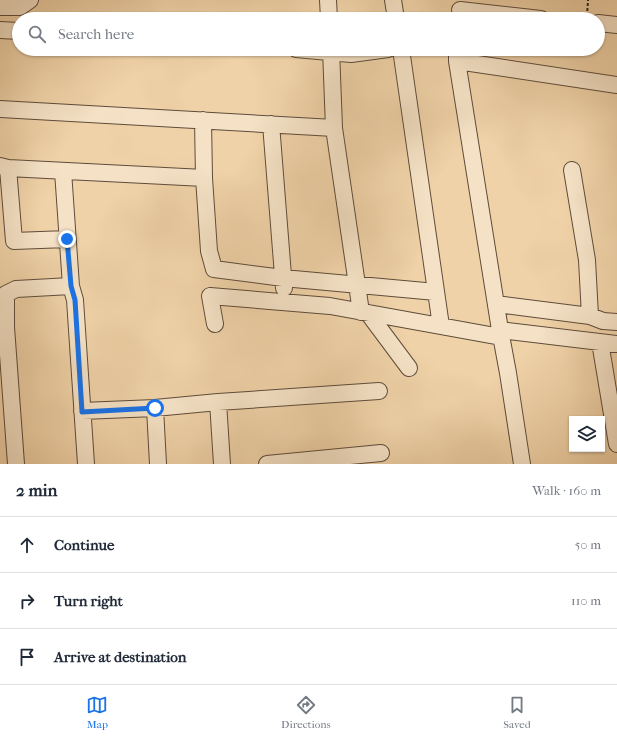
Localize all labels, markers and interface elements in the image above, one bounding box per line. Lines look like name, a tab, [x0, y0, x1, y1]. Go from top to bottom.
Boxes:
search box	[12, 12, 605, 56]
icon: search	[26, 23, 48, 45]
text: Search here	[58, 25, 134, 43]
route end	[58, 230, 76, 248]
route start	[146, 399, 164, 417]
map controls	[569, 416, 605, 452]
button: layers	[569, 416, 605, 452]
text: 2 min	[16, 480, 57, 500]
text: Walk · 160 m	[532, 483, 601, 498]
icon: ahead	[16, 534, 38, 556]
text: Continue	[54, 536, 114, 554]
text: 50 m	[575, 537, 601, 552]
icon: right	[16, 590, 38, 612]
text: Turn right	[54, 592, 123, 610]
text: 110 m	[571, 593, 601, 608]
icon: arrive	[16, 646, 38, 668]
text: Arrive at destination	[54, 648, 186, 666]
tab: Map	[86, 694, 108, 731]
tab: Directions	[281, 694, 331, 731]
tab: Saved	[503, 694, 531, 731]

